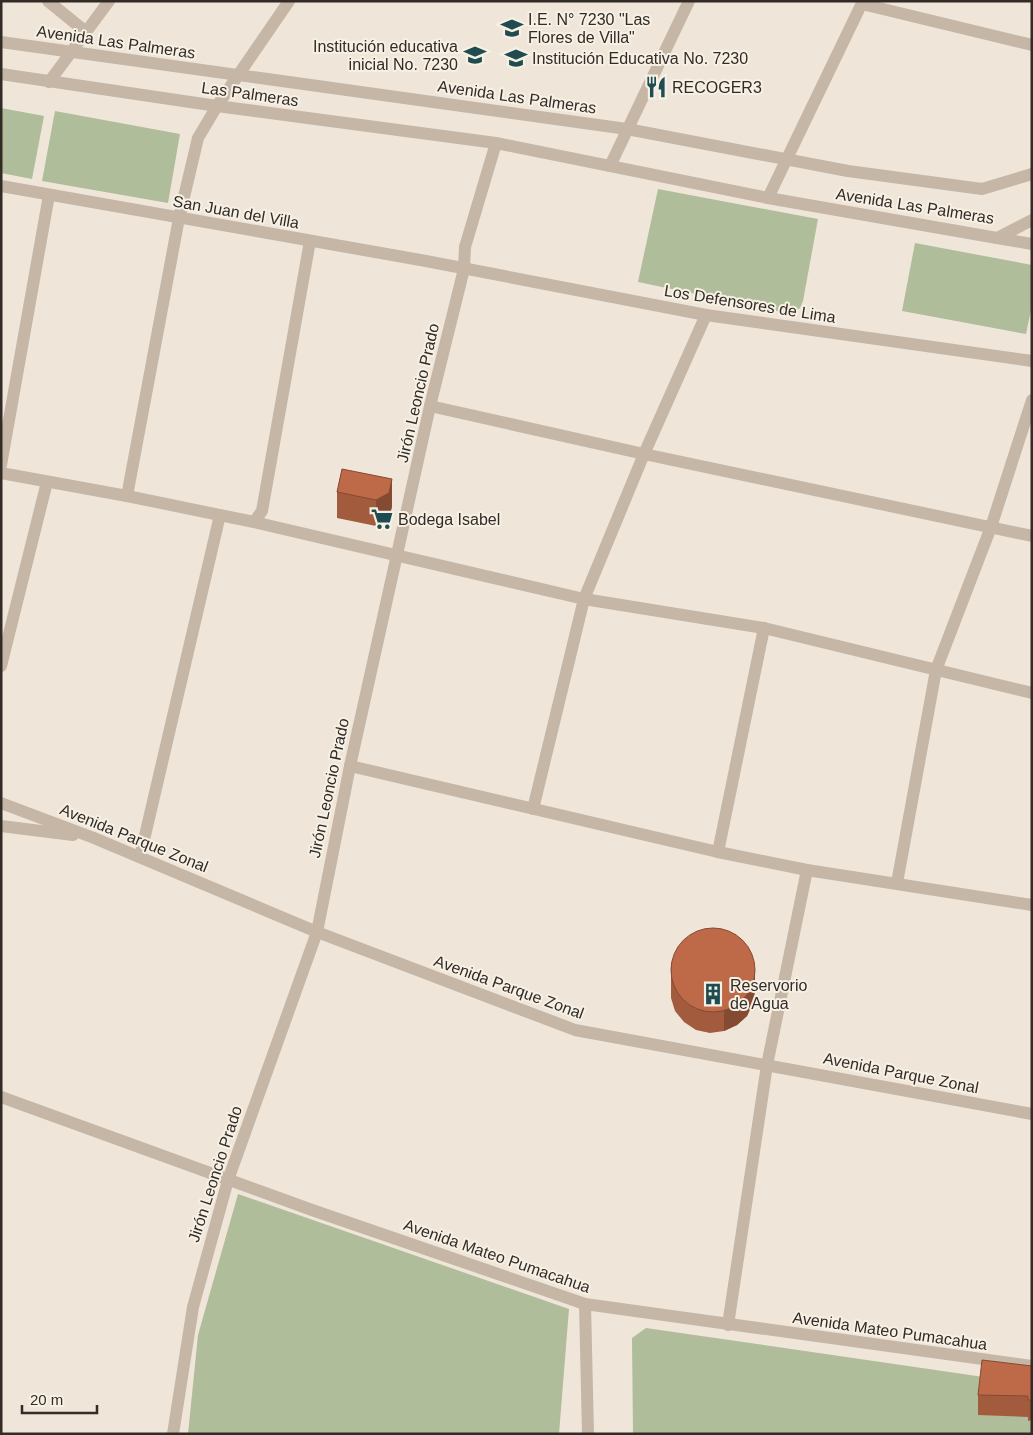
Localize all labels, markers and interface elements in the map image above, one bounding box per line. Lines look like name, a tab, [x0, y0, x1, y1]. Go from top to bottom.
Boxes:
place label: I.E. N° 7230 "Las Flores de Villa"	[528, 11, 650, 46]
school or university icon: I.E. N° 7230 "Las Flores de Villa"	[499, 15, 525, 41]
street label: Avenida Las Palmeras	[36, 22, 196, 62]
place label: Institución educativa inicial No. 7230	[313, 38, 458, 73]
school or university icon: Institución educativa inicial No. 7230	[462, 42, 488, 68]
school or university icon: Institución Educativa No. 7230	[503, 45, 529, 71]
place label: Institución Educativa No. 7230	[532, 50, 748, 67]
restaurant icon: RECOGER3	[643, 74, 669, 100]
street label: Avenida Las Palmeras	[437, 77, 597, 117]
street label: Las Palmeras	[200, 79, 300, 109]
place label: RECOGER3	[672, 79, 762, 96]
street label: Avenida Las Palmeras	[835, 185, 995, 227]
street label: San Juan del Villa	[172, 193, 301, 231]
street label: Los Defensores de Lima	[663, 282, 837, 326]
street label: Jirón Leoncio Prado	[394, 322, 442, 464]
supermarket icon: Bodega Isabel	[369, 506, 395, 532]
place label: Bodega Isabel	[398, 511, 500, 528]
street label: Jirón Leoncio Prado	[306, 717, 352, 859]
street label: Avenida Parque Zonal	[58, 801, 210, 875]
street label: Avenida Parque Zonal	[432, 952, 586, 1022]
place label: Reservorio de Agua	[730, 977, 807, 1012]
building icon: Reservorio de Agua	[700, 981, 726, 1007]
street label: Avenida Parque Zonal	[822, 1050, 980, 1096]
street label: Jirón Leoncio Prado	[185, 1104, 245, 1244]
street label: Avenida Mateo Pumacahua	[401, 1216, 593, 1296]
street label: Avenida Mateo Pumacahua	[792, 1309, 988, 1353]
scale bar	[22, 1382, 98, 1414]
text: 20 m	[30, 1391, 63, 1408]

